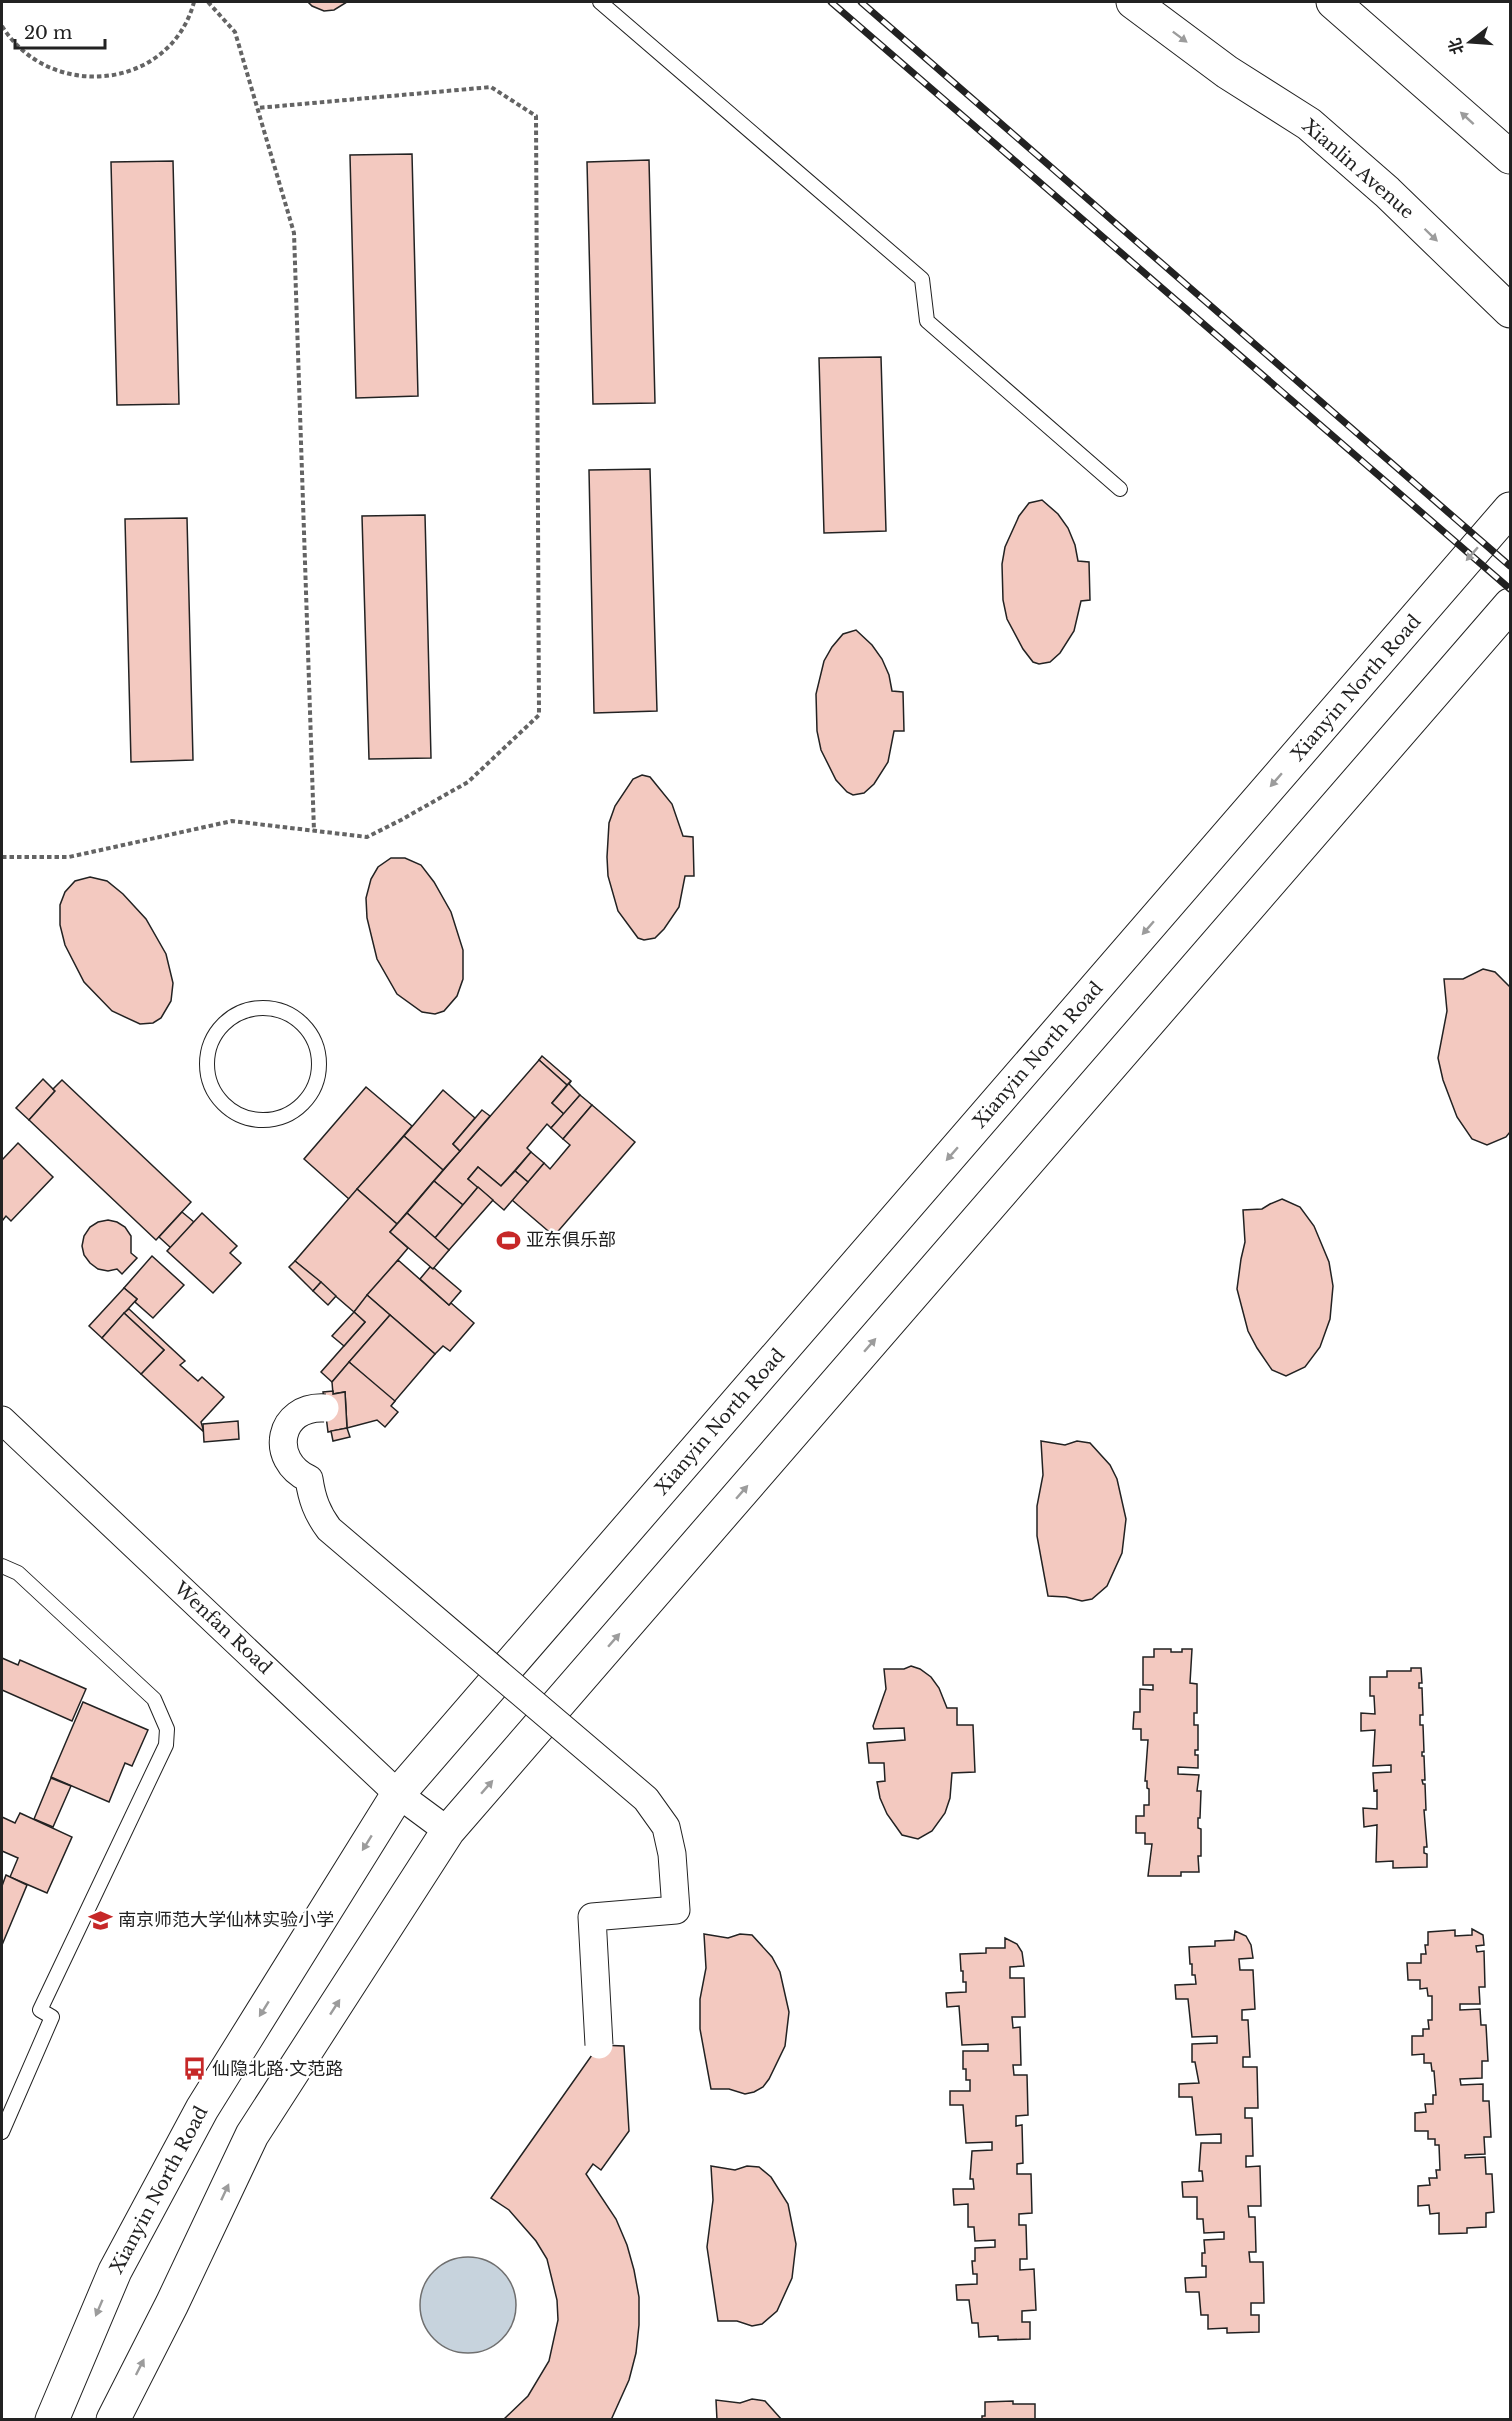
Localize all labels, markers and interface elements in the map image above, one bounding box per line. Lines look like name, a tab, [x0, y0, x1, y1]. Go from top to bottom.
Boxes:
scale bar	[15, 12, 105, 50]
north arrow	[1440, 12, 1500, 72]
text: 20 m	[24, 22, 72, 44]
one-way arrow	[1173, 30, 1188, 42]
text: 北	[1444, 36, 1468, 57]
one-way arrow	[1460, 112, 1475, 125]
street label: Xianlin Avenue	[1298, 115, 1418, 223]
one-way arrow	[1424, 228, 1439, 242]
one-way arrow	[1465, 546, 1479, 561]
street label: Xianyin North Road	[1287, 610, 1425, 766]
one-way arrow	[1270, 772, 1283, 787]
one-way arrow	[1142, 920, 1155, 935]
street label: Xianyin North Road	[969, 977, 1107, 1133]
one-way arrow	[945, 1147, 959, 1162]
sports icon: 亚东俱乐部	[495, 1227, 521, 1253]
place label: 亚东俱乐部	[526, 1229, 616, 1251]
one-way arrow	[863, 1338, 876, 1353]
street label: Xianyin North Road	[651, 1344, 789, 1500]
one-way arrow	[735, 1485, 748, 1500]
street label: Wenfan Road	[169, 1577, 276, 1679]
one-way arrow	[607, 1633, 620, 1648]
one-way arrow	[480, 1780, 493, 1795]
one-way arrow	[362, 1835, 373, 1851]
school or university icon: 南京师范大学仙林实验小学	[87, 1907, 113, 1933]
place label: 南京师范大学仙林实验小学	[118, 1909, 334, 1931]
one-way arrow	[329, 1998, 340, 2015]
one-way arrow	[259, 2001, 270, 2017]
bus stop icon: 仙隐北路·文范路	[181, 2056, 207, 2082]
place label: 仙隐北路·文范路	[212, 2058, 343, 2080]
street label: Xianyin North Road	[106, 2103, 212, 2277]
one-way arrow	[220, 2184, 229, 2201]
one-way arrow	[94, 2299, 103, 2317]
one-way arrow	[135, 2359, 144, 2376]

